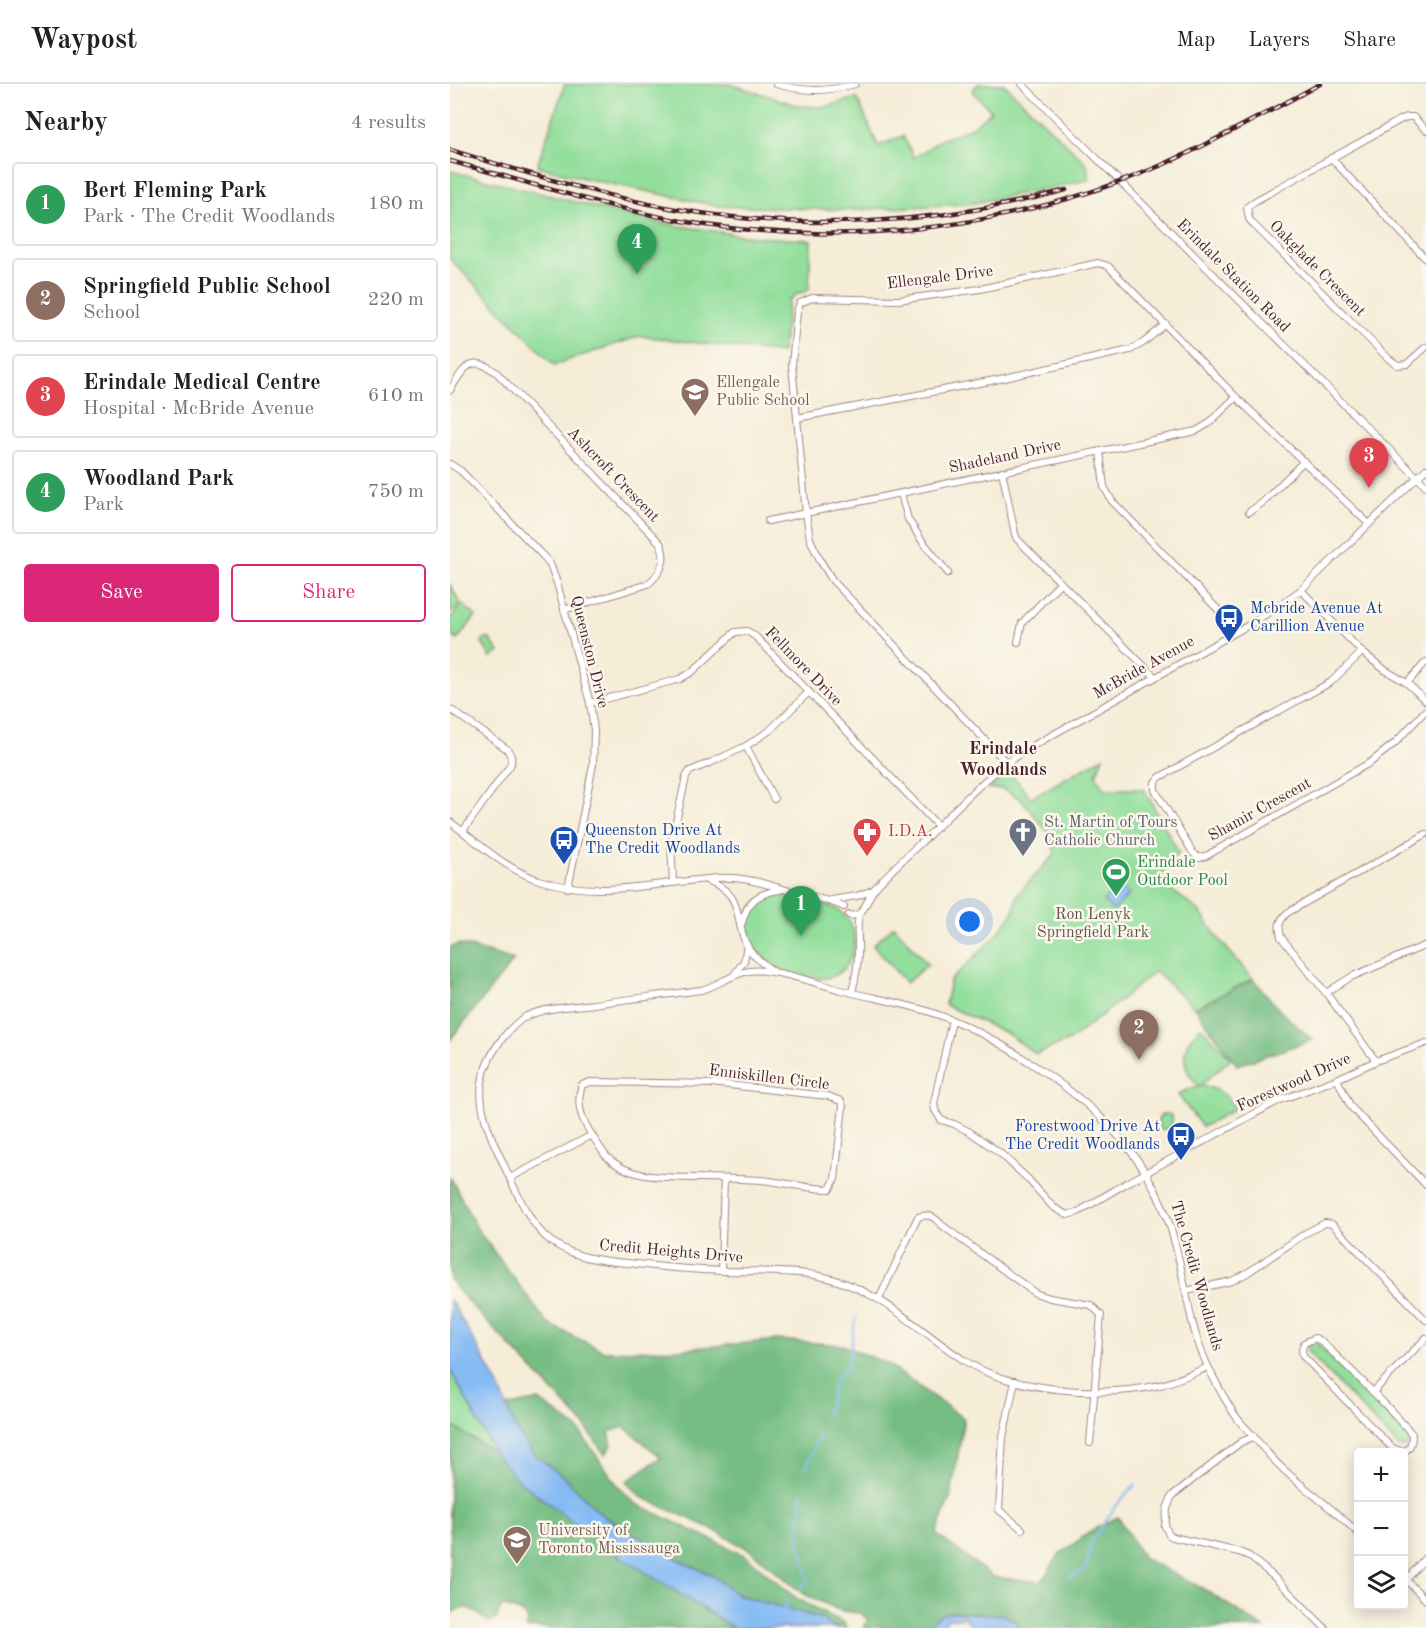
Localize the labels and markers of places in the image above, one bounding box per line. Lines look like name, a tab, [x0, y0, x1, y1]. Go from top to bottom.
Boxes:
pin: 4	[618, 224, 657, 274]
place label: Ellengale Public School	[716, 375, 810, 409]
school or university icon: Ellengale Public School	[679, 376, 711, 418]
pin: 3	[1350, 438, 1388, 488]
place label: Mcbride Avenue At Carillion Avenue	[1250, 601, 1383, 635]
bus stop icon: Mcbride Avenue At Carillion Avenue	[1213, 602, 1245, 644]
place label: St. Martin of Tours Catholic Church	[1044, 815, 1177, 849]
pharmacy icon: I.D.A.	[851, 816, 883, 858]
church icon: St. Martin of Tours Catholic Church	[1007, 816, 1039, 858]
place label: Queenston Drive At The Credit Woodlands	[585, 823, 740, 857]
bus stop icon: Queenston Drive At The Credit Woodlands	[548, 824, 580, 866]
place label: I.D.A.	[888, 824, 932, 840]
place label: Erindale Outdoor Pool	[1137, 855, 1228, 889]
sports icon: Erindale Outdoor Pool	[1100, 856, 1132, 898]
pin: 1	[782, 886, 820, 936]
pin: 2	[1120, 1010, 1158, 1060]
place label: Forestwood Drive At The Credit Woodlands	[1005, 1119, 1160, 1153]
bus stop icon: Forestwood Drive At The Credit Woodlands	[1165, 1120, 1197, 1162]
place label: University of Toronto Mississauga	[538, 1523, 680, 1557]
school or university icon: University of Toronto Mississauga	[501, 1524, 533, 1566]

